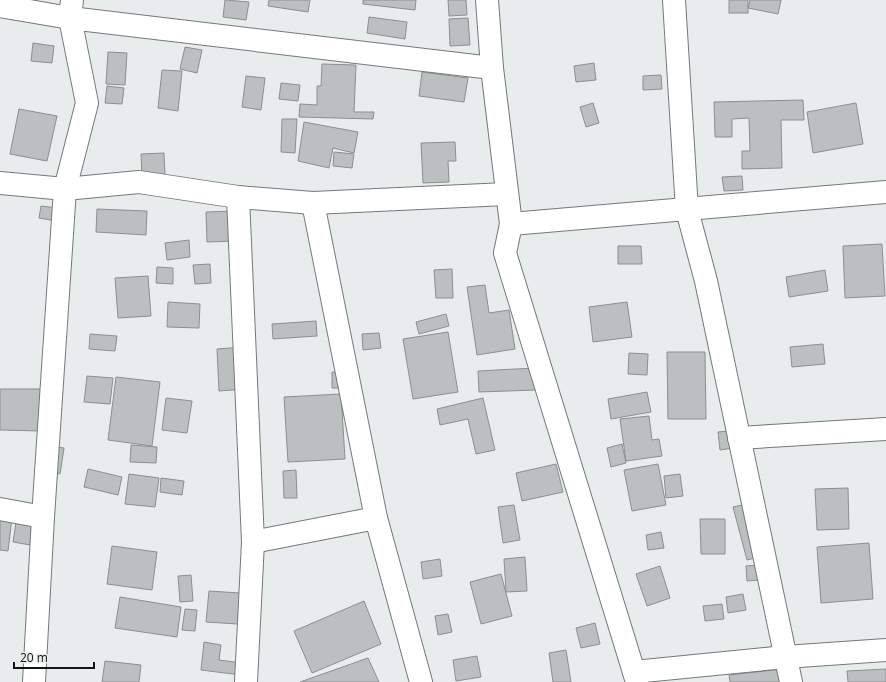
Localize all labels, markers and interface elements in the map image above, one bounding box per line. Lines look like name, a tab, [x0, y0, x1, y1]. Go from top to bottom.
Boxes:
scale bar	[14, 644, 94, 670]
text: 20 m	[20, 649, 48, 666]

